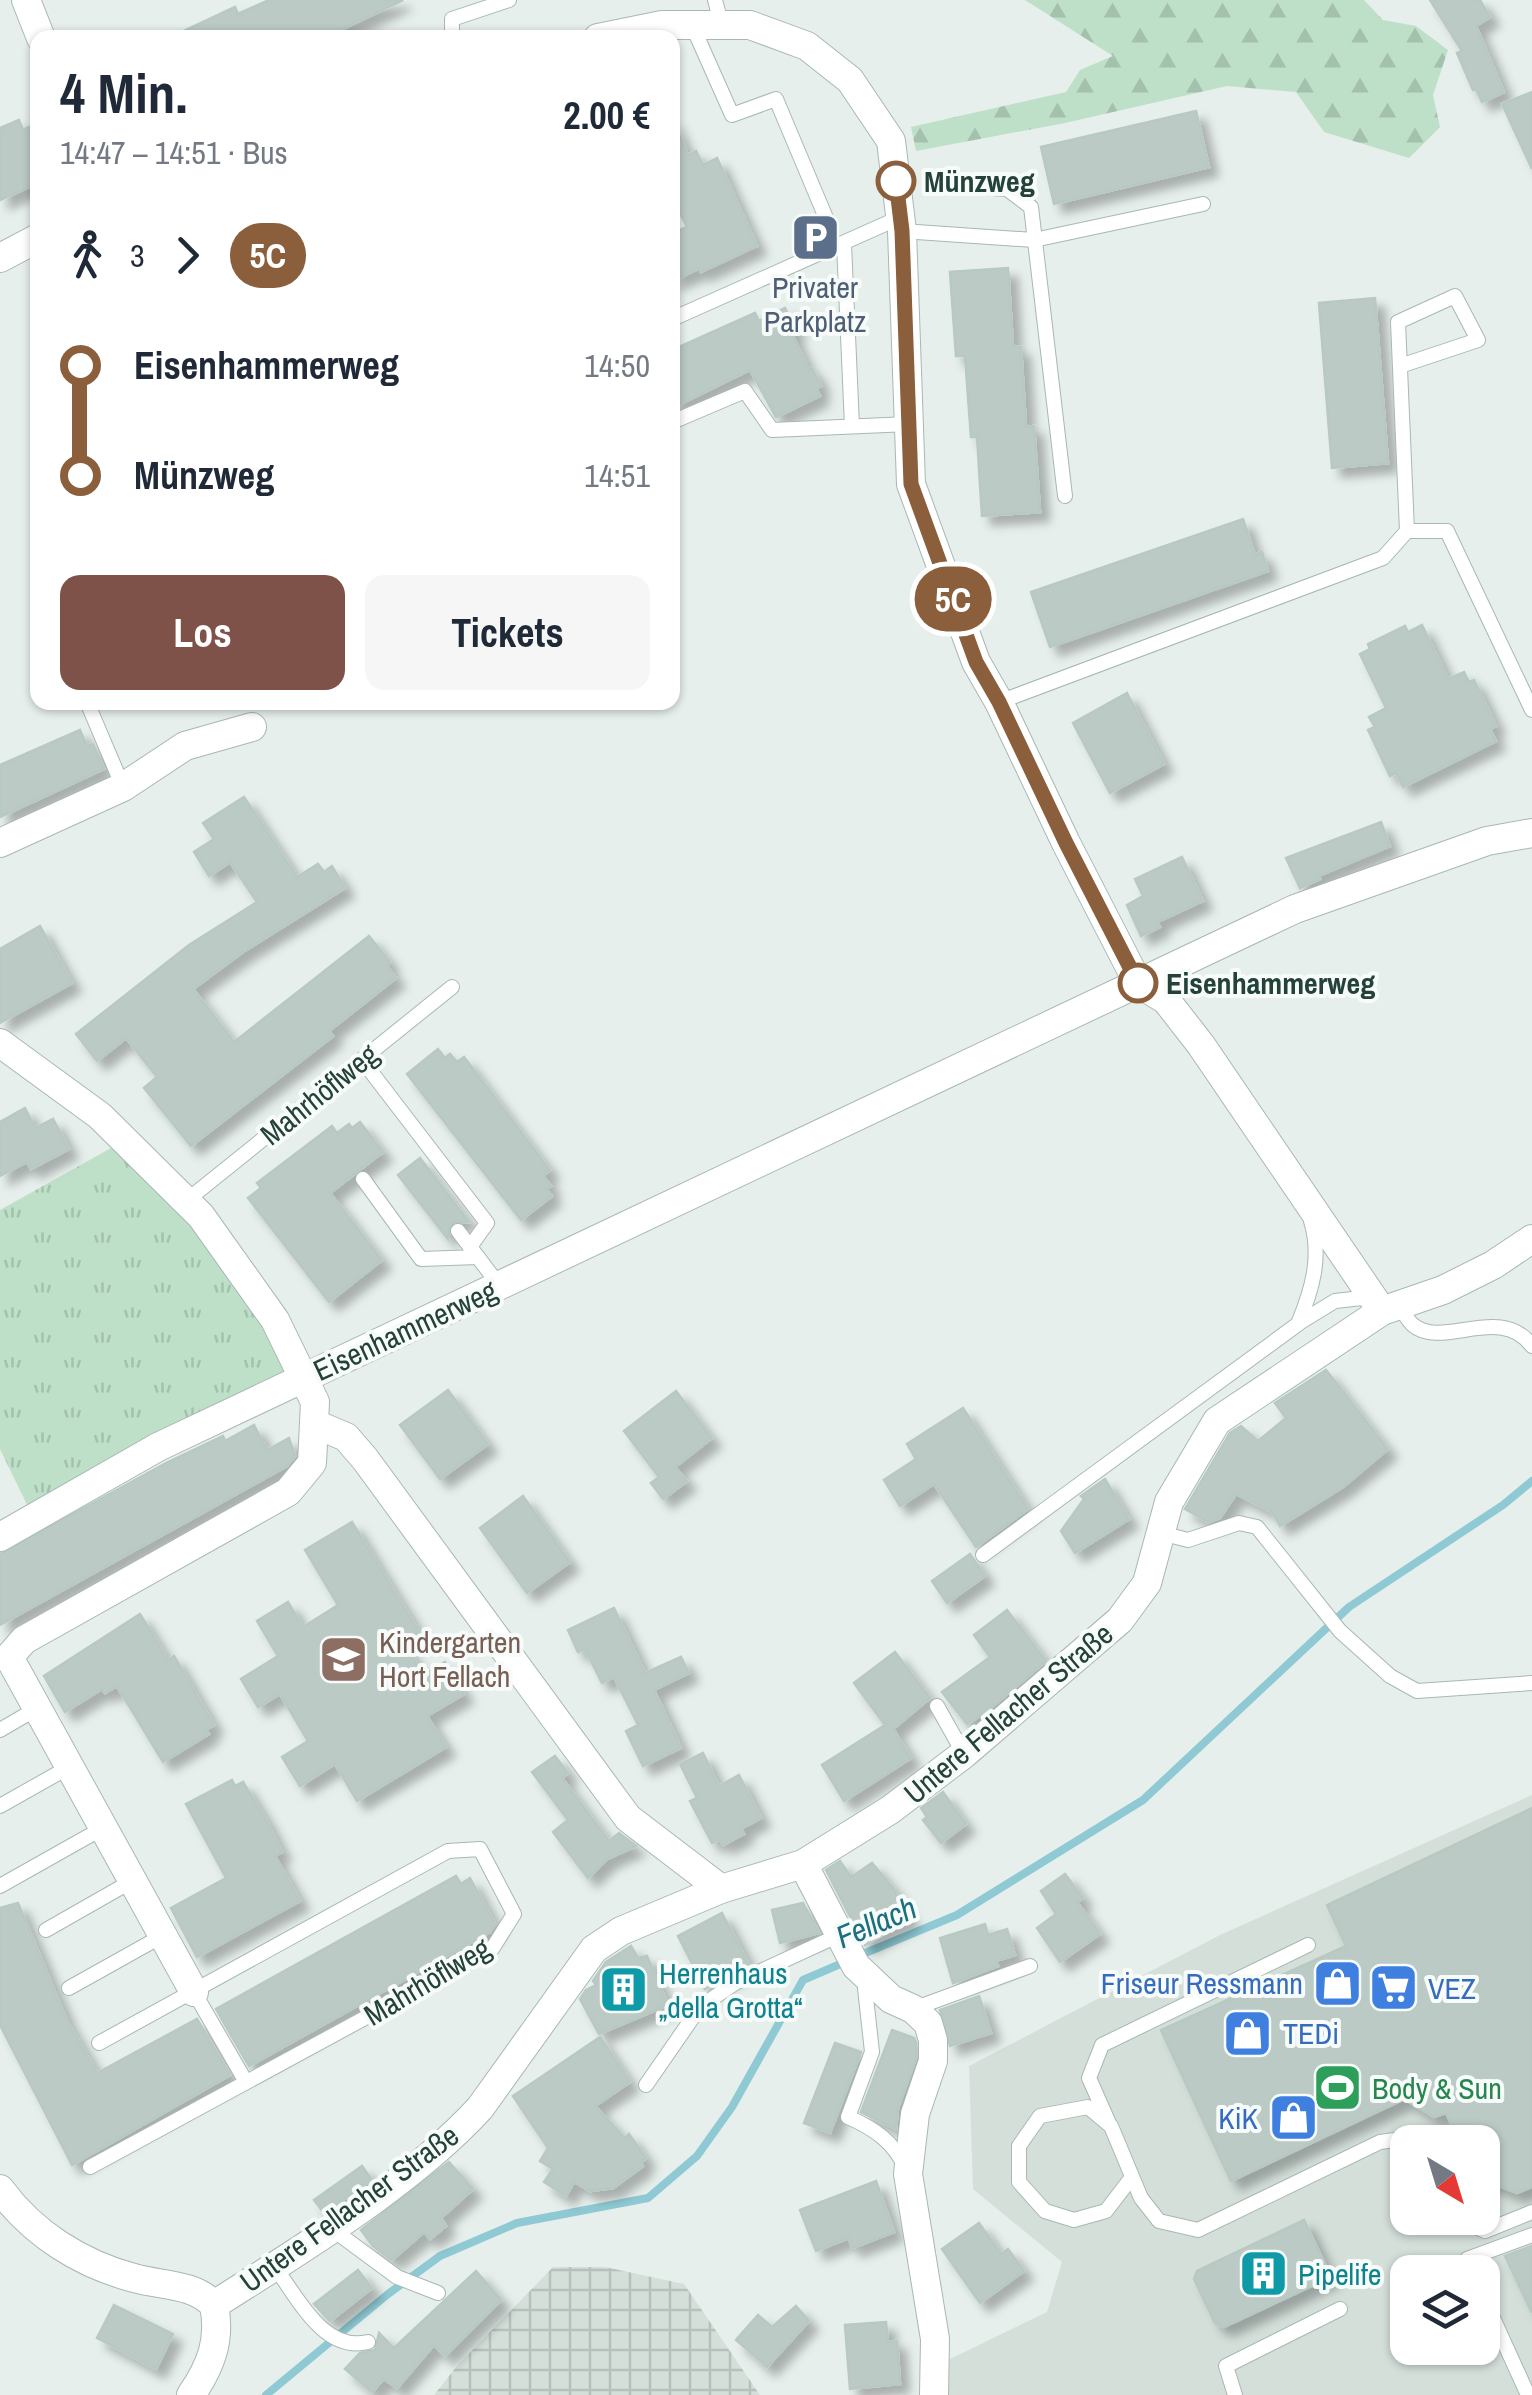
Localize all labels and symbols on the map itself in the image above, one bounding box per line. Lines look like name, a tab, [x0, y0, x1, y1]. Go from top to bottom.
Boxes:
place label: Münzweg	[924, 161, 1035, 201]
marker: Münzweg	[877, 162, 915, 200]
parking icon: Privater Parkplatz	[789, 212, 841, 264]
place label: Privater Parkplatz	[764, 267, 866, 341]
line badge: 5C	[908, 566, 998, 632]
place label: Eisenhammerweg	[1166, 963, 1375, 1003]
marker: Eisenhammerweg	[1119, 964, 1157, 1002]
street label: Mahrhöflweg	[252, 1034, 387, 1154]
street label: Eisenhammerweg	[307, 1270, 504, 1390]
street label: Untere Fellacher Straße	[895, 1614, 1121, 1812]
place label: Kindergarten Hort Fellach	[379, 1622, 521, 1696]
school or university icon: Kindergarten Hort Fellach	[318, 1633, 370, 1685]
water label: Fellach	[829, 1886, 923, 1958]
street label: Mahrhöflweg	[356, 1927, 498, 2034]
place label: Herrenhaus „della Grotta“	[659, 1953, 803, 2027]
shop icon: Friseur Ressmann	[1312, 1957, 1364, 2009]
supermarket icon: VEZ	[1367, 1962, 1419, 2014]
place label: Friseur Ressmann	[1101, 1963, 1303, 2003]
building icon: Herrenhaus „della Grotta“	[598, 1964, 650, 2016]
place label: VEZ	[1428, 1968, 1476, 2008]
shop icon: TEDi	[1222, 2007, 1274, 2059]
place label: TEDi	[1283, 2013, 1339, 2053]
sports icon: Body & Sun	[1311, 2062, 1363, 2114]
place label: Body & Sun	[1372, 2068, 1502, 2108]
shop icon: KiK	[1267, 2092, 1319, 2144]
place label: KiK	[1218, 2098, 1259, 2138]
street label: Untere Fellacher Straße	[232, 2115, 466, 2301]
north arrow	[1390, 2125, 1500, 2235]
building icon: Pipelife	[1237, 2248, 1289, 2300]
place label: Pipelife	[1298, 2254, 1381, 2294]

